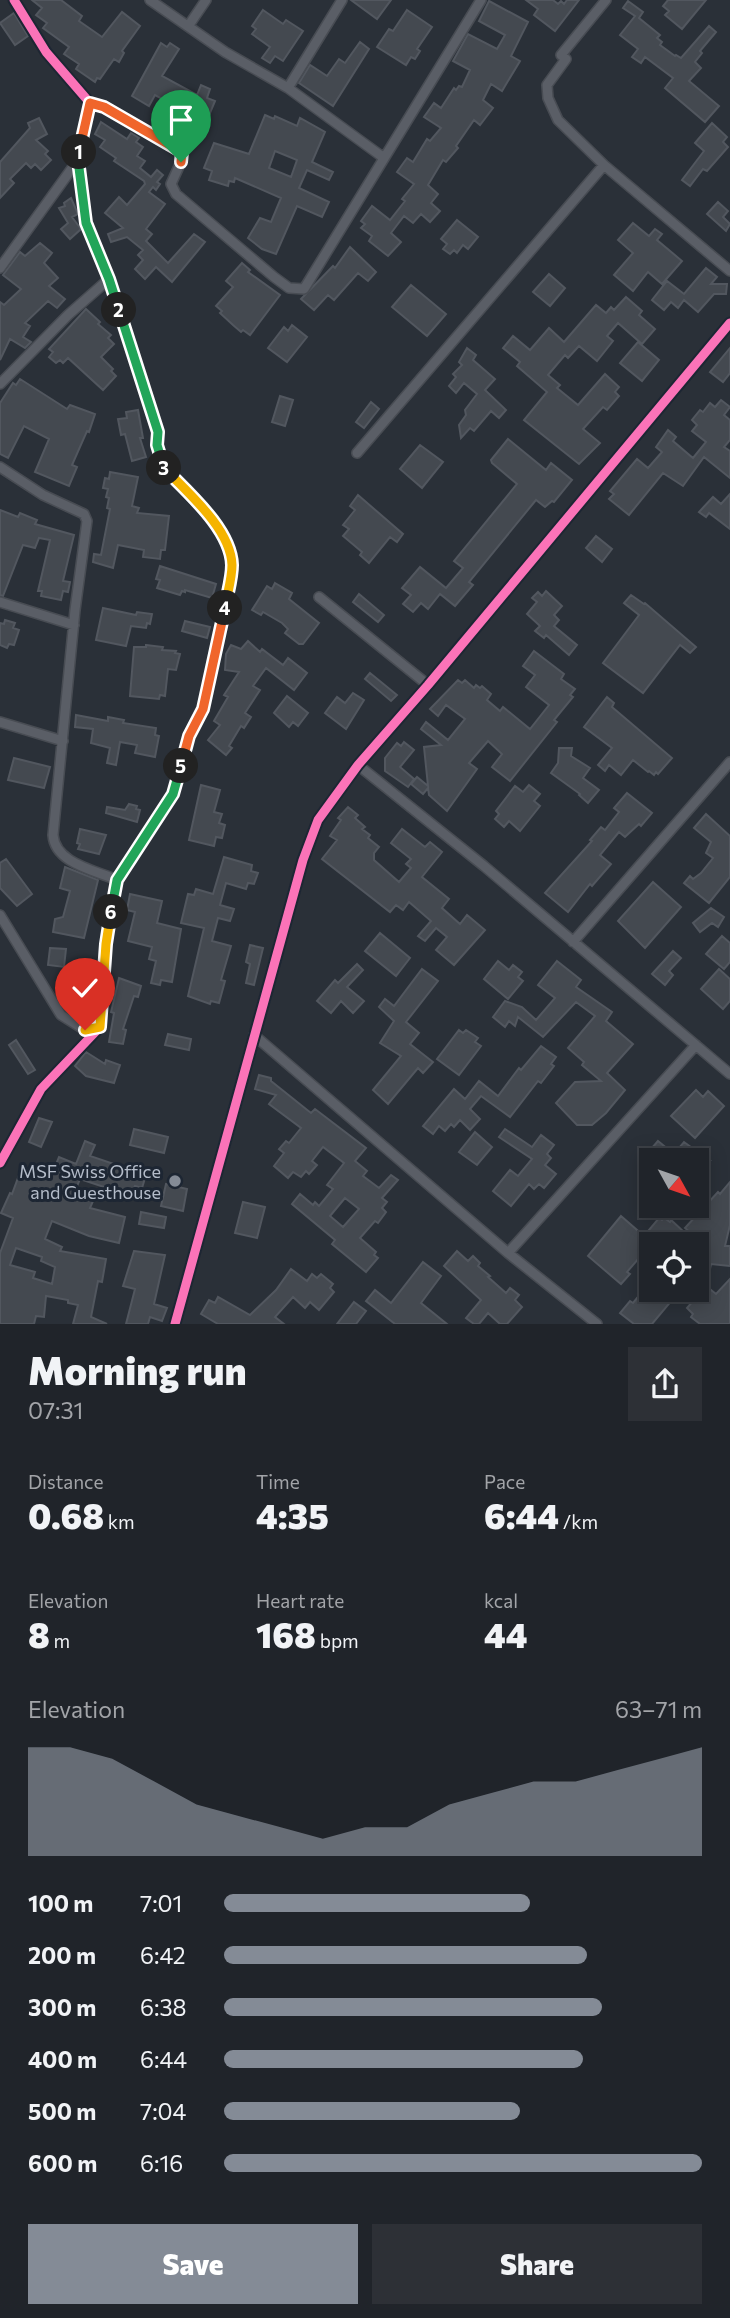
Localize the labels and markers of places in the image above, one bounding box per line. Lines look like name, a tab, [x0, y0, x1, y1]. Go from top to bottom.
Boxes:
pin	[151, 90, 211, 162]
pin: 1	[62, 134, 96, 170]
pin: 2	[102, 292, 136, 328]
pin: 3	[146, 450, 182, 486]
pin: 4	[208, 590, 243, 626]
pin: 5	[164, 748, 198, 784]
pin: 6	[94, 894, 128, 930]
pin	[55, 958, 115, 1030]
place label: MSF Swiss Office and Guesthouse	[19, 1160, 161, 1203]
marker: MSF Swiss Office and Guesthouse	[167, 1173, 183, 1189]

